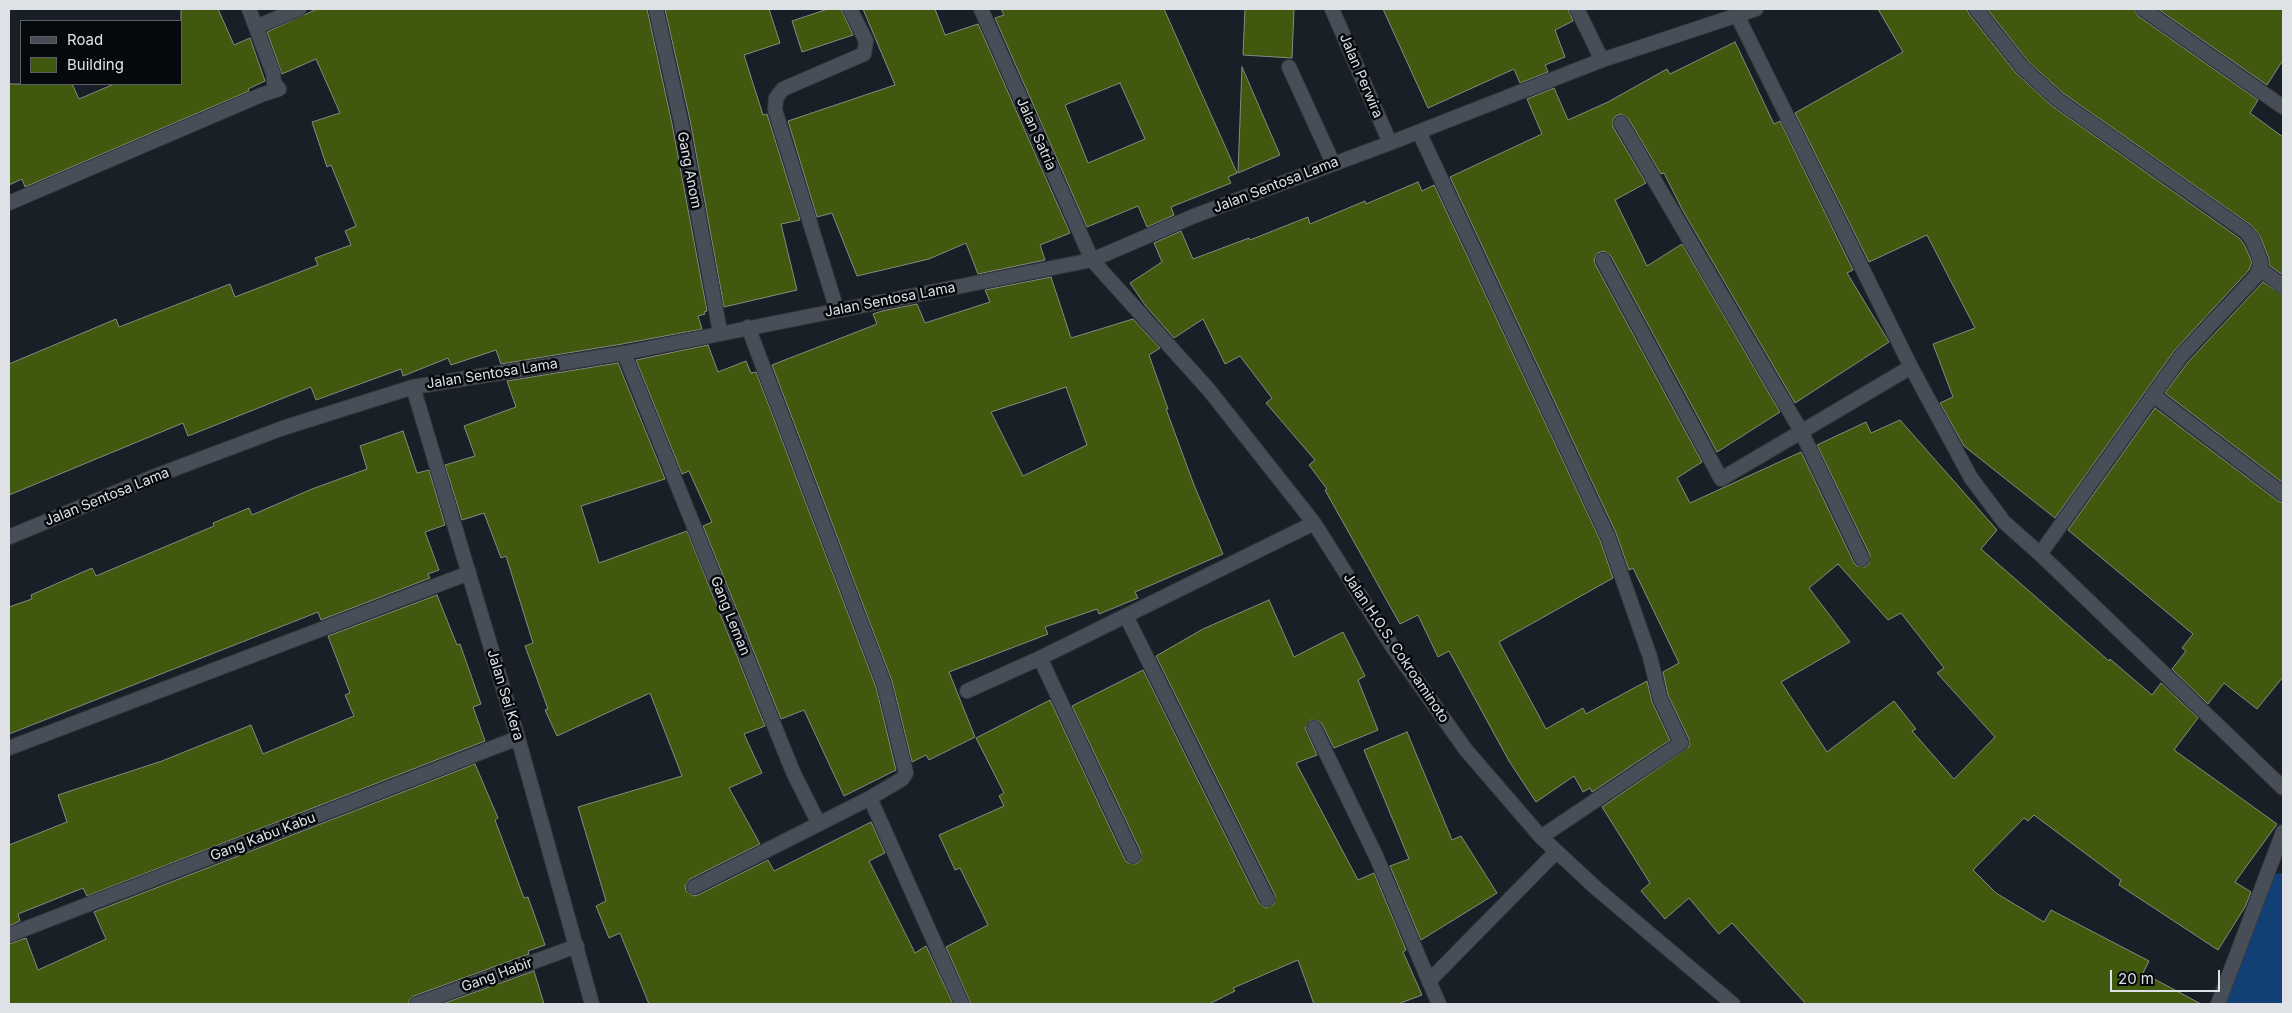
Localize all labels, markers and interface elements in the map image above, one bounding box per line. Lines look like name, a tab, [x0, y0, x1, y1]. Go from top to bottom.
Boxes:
legend	[20, 20, 182, 85]
text: Road	[67, 30, 103, 49]
street label: Jalan Perwira	[1336, 31, 1386, 121]
text: Building	[67, 55, 124, 74]
street label: Jalan Satria	[1013, 95, 1059, 173]
street label: Gang Anom	[673, 130, 705, 210]
street label: Jalan Sentosa Lama	[1211, 153, 1341, 217]
street label: Jalan Sentosa Lama	[823, 279, 957, 321]
street label: Jalan Sentosa Lama	[425, 355, 559, 393]
street label: Jalan Sentosa Lama	[42, 464, 172, 530]
street label: Jalan H.O.S. Cokroaminoto	[1340, 570, 1452, 726]
street label: Gang Leman	[707, 574, 753, 658]
street label: Jalan Sei Kera	[483, 648, 527, 742]
street label: Gang Kabu Kabu	[208, 809, 318, 865]
street label: Gang Habir	[459, 954, 535, 996]
scale bar	[2112, 960, 2222, 992]
text: 20 m	[2118, 969, 2154, 988]

